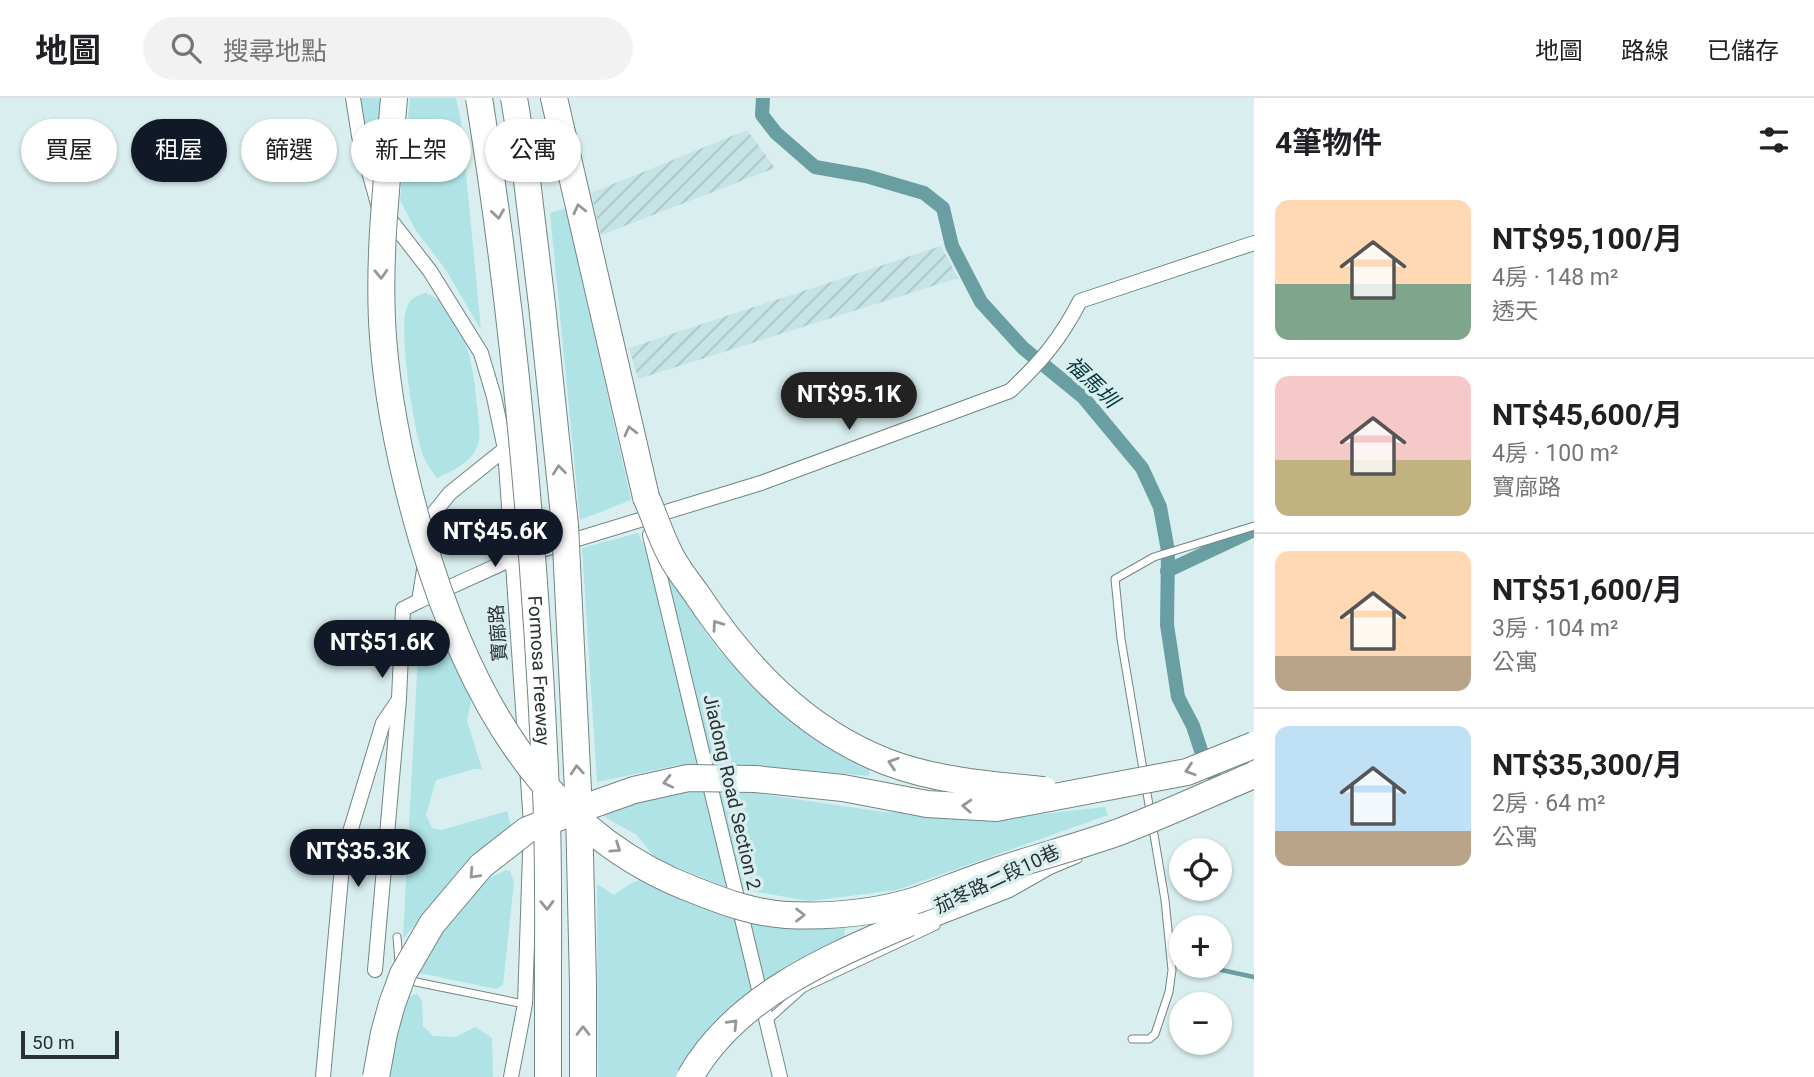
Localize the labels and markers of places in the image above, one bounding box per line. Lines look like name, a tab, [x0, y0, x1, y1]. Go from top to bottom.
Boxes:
pin: NT$95.1K	[777, 372, 921, 432]
pin: NT$45.6K	[423, 510, 567, 569]
pin: NT$51.6K	[310, 620, 454, 680]
pin: NT$35.3K	[286, 830, 430, 889]

